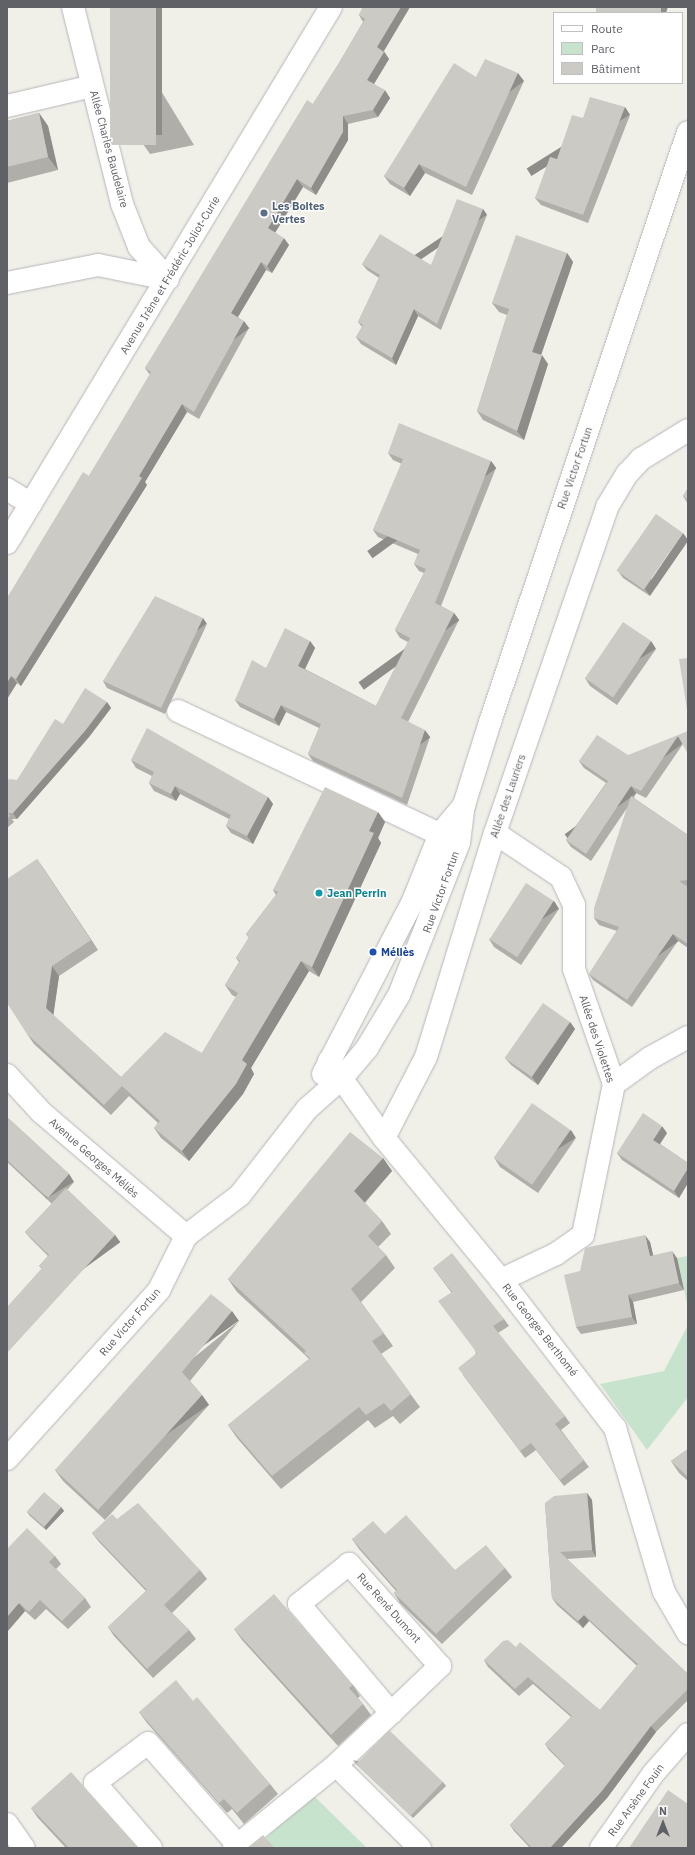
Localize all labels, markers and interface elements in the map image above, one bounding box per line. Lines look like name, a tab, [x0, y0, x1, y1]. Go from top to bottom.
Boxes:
legend	[553, 12, 683, 84]
text: Route	[591, 21, 623, 36]
text: Parc	[591, 41, 615, 56]
text: Bâtiment	[591, 61, 641, 76]
street label: Allée Charles Baudelaire	[87, 89, 131, 209]
street label: Avenue Irène et Frédéric Joliot-Curie	[117, 194, 223, 356]
place label: Les Boites Vertes	[272, 200, 325, 226]
marker: Les Boites Vertes	[259, 208, 269, 218]
street label: Rue Victor Fortun	[555, 425, 595, 511]
street label: Allée des Lauriers	[487, 752, 529, 840]
street label: Rue Victor Fortun	[420, 849, 462, 935]
place label: Jean Perrin	[327, 886, 387, 900]
marker: Jean Perrin	[314, 888, 324, 898]
place label: Méliès	[381, 945, 414, 959]
marker: Méliès	[368, 947, 378, 957]
street label: Allée des Violettes	[577, 993, 617, 1085]
street label: Avenue Georges Méliès	[46, 1115, 142, 1201]
street label: Rue Georges Berthomé	[500, 1281, 580, 1379]
street label: Rue Victor Fortun	[97, 1285, 163, 1359]
street label: Rue René Dumont	[354, 1570, 424, 1646]
street label: Rue Arsène Fouin	[605, 1761, 667, 1839]
north arrow	[643, 1803, 683, 1843]
text: N	[659, 1804, 667, 1818]

